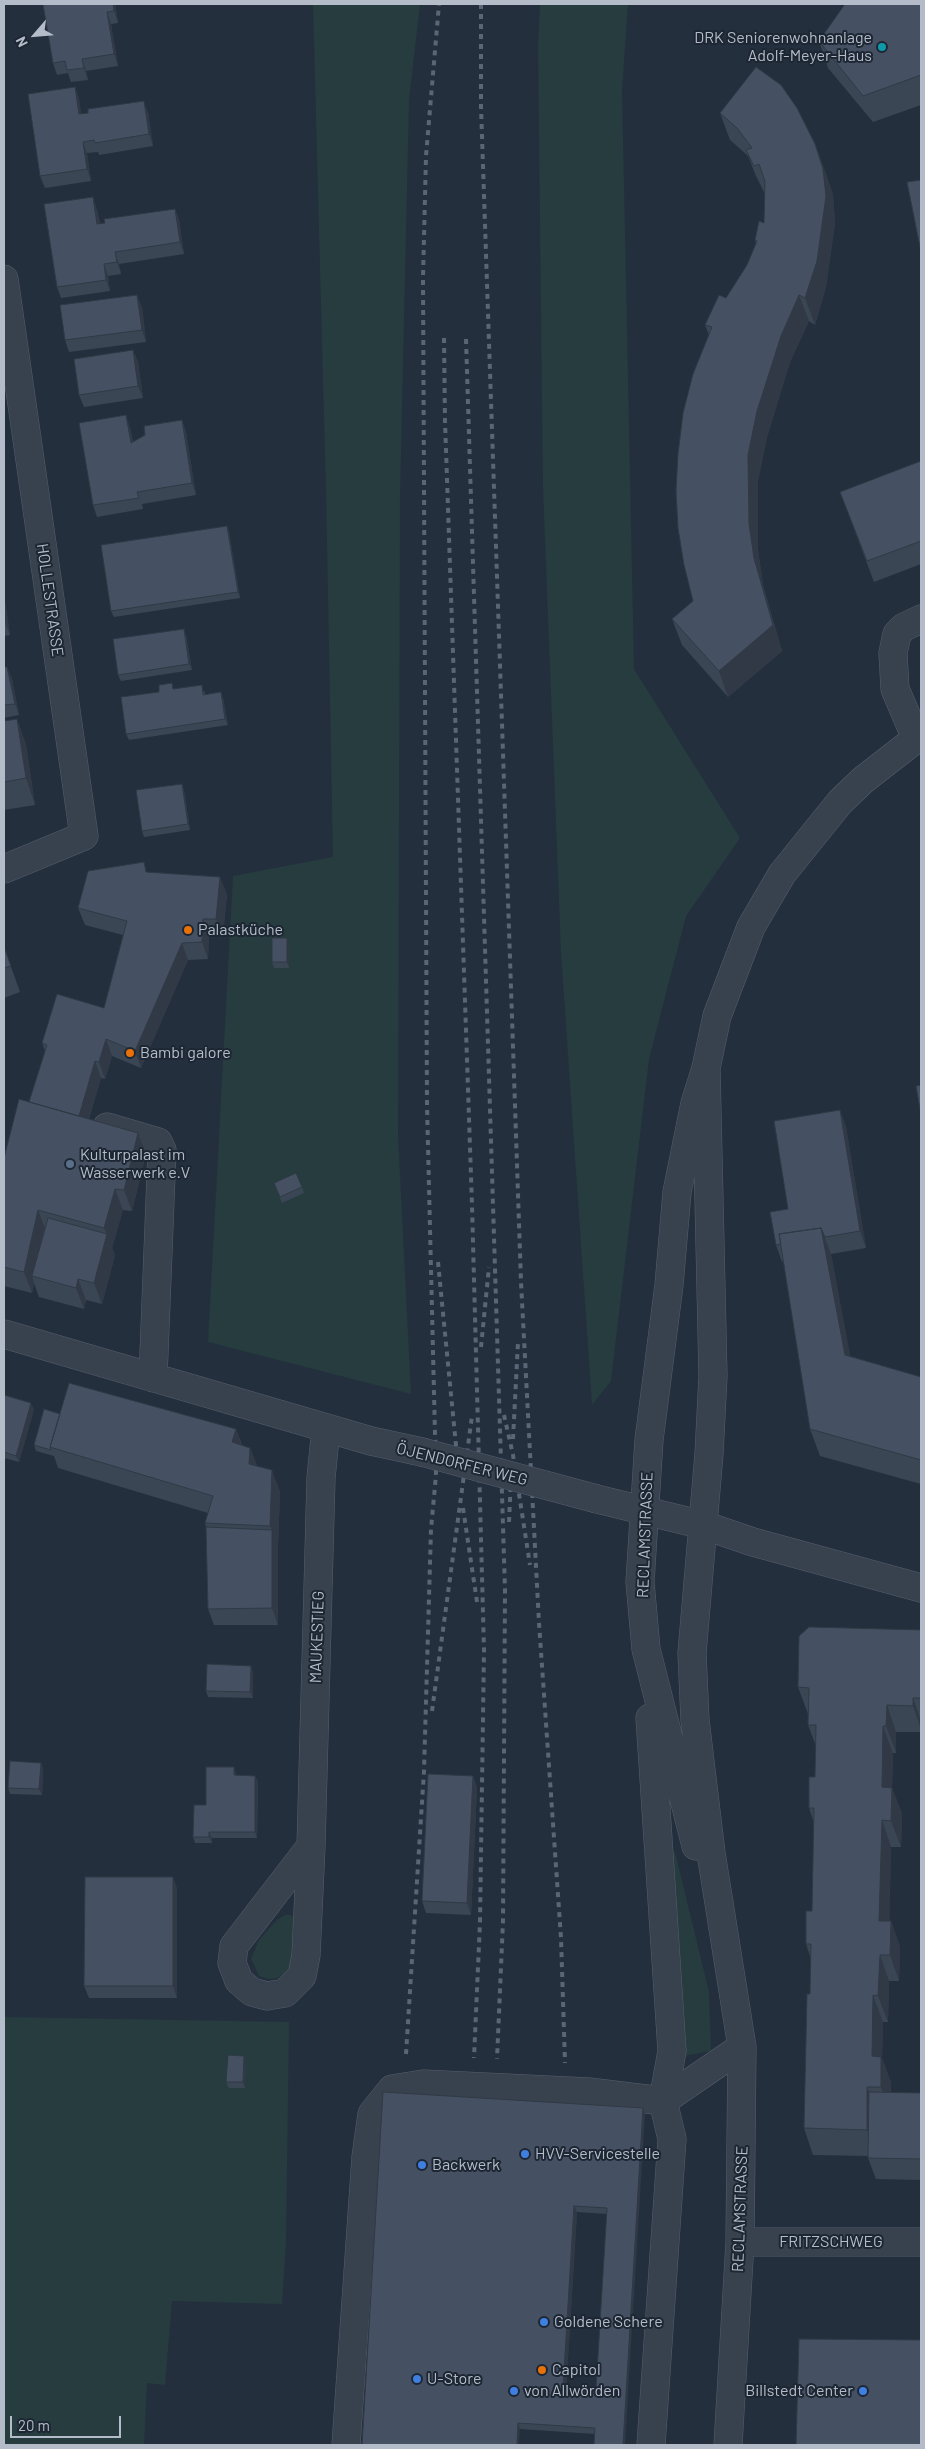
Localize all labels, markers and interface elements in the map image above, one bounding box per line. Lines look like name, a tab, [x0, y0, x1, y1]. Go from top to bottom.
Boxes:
north arrow	[10, 10, 60, 60]
place label: DRK Seniorenwohnanlage Adolf-Meyer-Haus	[694, 28, 872, 66]
text: N	[12, 34, 31, 50]
marker: DRK Seniorenwohnanlage Adolf-Meyer-Haus	[876, 41, 888, 53]
street label: HOLLESTRASSE	[33, 542, 67, 658]
place label: Palastküche	[198, 920, 283, 940]
marker: Palastküche	[182, 924, 194, 936]
place label: Bambi galore	[140, 1043, 231, 1063]
marker: Bambi galore	[124, 1047, 136, 1059]
place label: Kulturpalast im Wasserwerk e.V	[80, 1145, 190, 1183]
marker: Kulturpalast im Wasserwerk e.V	[64, 1158, 76, 1170]
street label: ÖJENDORFER WEG	[394, 1438, 530, 1490]
street label: RECLAMSTRASSE	[633, 1472, 657, 1598]
street label: MAUKESTIEG	[306, 1590, 328, 1684]
place label: HVV-Servicestelle	[535, 2144, 660, 2164]
street label: RECLAMSTRASSE	[728, 2146, 752, 2272]
marker: HVV-Servicestelle	[519, 2148, 531, 2160]
place label: Backwerk	[432, 2155, 500, 2175]
marker: Backwerk	[416, 2159, 428, 2171]
street label: FRITZSCHWEG	[779, 2232, 883, 2252]
place label: Goldene Schere	[554, 2312, 663, 2332]
marker: Goldene Schere	[538, 2316, 550, 2328]
place label: Capitol	[552, 2360, 601, 2380]
marker: Capitol	[536, 2364, 548, 2376]
place label: U-Store	[427, 2369, 482, 2389]
marker: U-Store	[411, 2373, 423, 2385]
place label: von Allwörden	[524, 2381, 620, 2401]
place label: Billstedt Center	[745, 2381, 853, 2401]
marker: von Allwörden	[508, 2385, 520, 2397]
marker: Billstedt Center	[857, 2385, 869, 2397]
scale bar	[12, 2406, 124, 2438]
text: 20 m	[18, 2416, 50, 2434]

